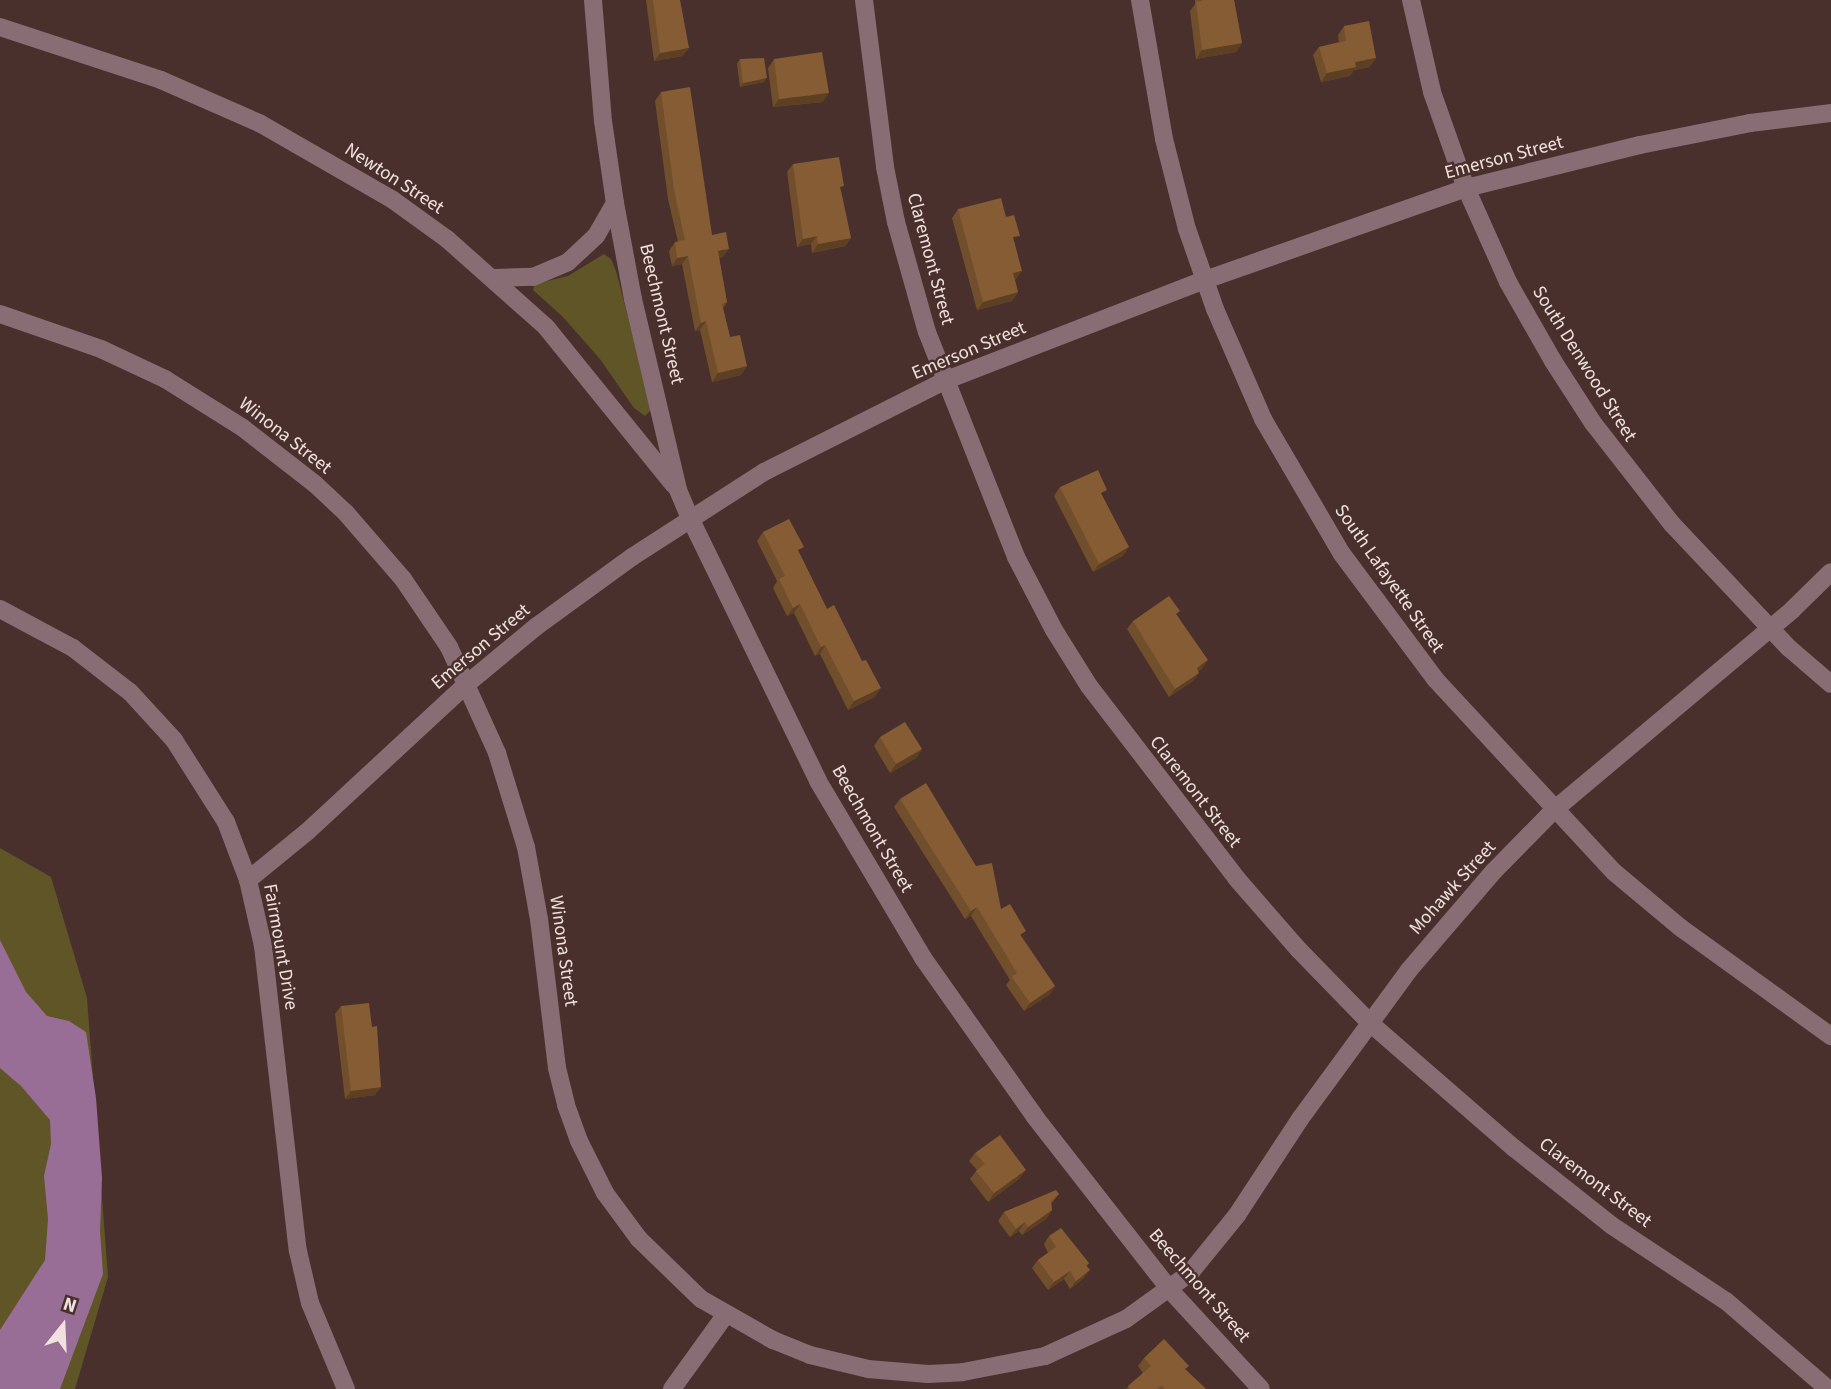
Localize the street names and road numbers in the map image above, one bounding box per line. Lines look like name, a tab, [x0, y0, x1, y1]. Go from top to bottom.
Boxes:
street label: Emerson Street	[1442, 131, 1566, 185]
street label: Newton Street	[340, 138, 448, 220]
street label: Claremont Street	[901, 191, 959, 327]
street label: Beechmont Street	[634, 242, 688, 386]
street label: South Denwood Street	[1527, 282, 1641, 446]
street label: Emerson Street	[909, 317, 1029, 385]
street label: Winona Street	[234, 393, 336, 479]
street label: South Lafayette Street	[1329, 500, 1449, 658]
street label: Emerson Street	[427, 599, 535, 695]
street label: Claremont Street	[1144, 732, 1246, 852]
street label: Beechmont Street	[826, 761, 918, 897]
street label: Mohawk Street	[1405, 836, 1501, 940]
street label: Fairmount Drive	[258, 882, 302, 1012]
street label: Winona Street	[544, 894, 582, 1008]
street label: Claremont Street	[1534, 1133, 1656, 1233]
street label: Beechmont Street	[1143, 1224, 1255, 1348]

